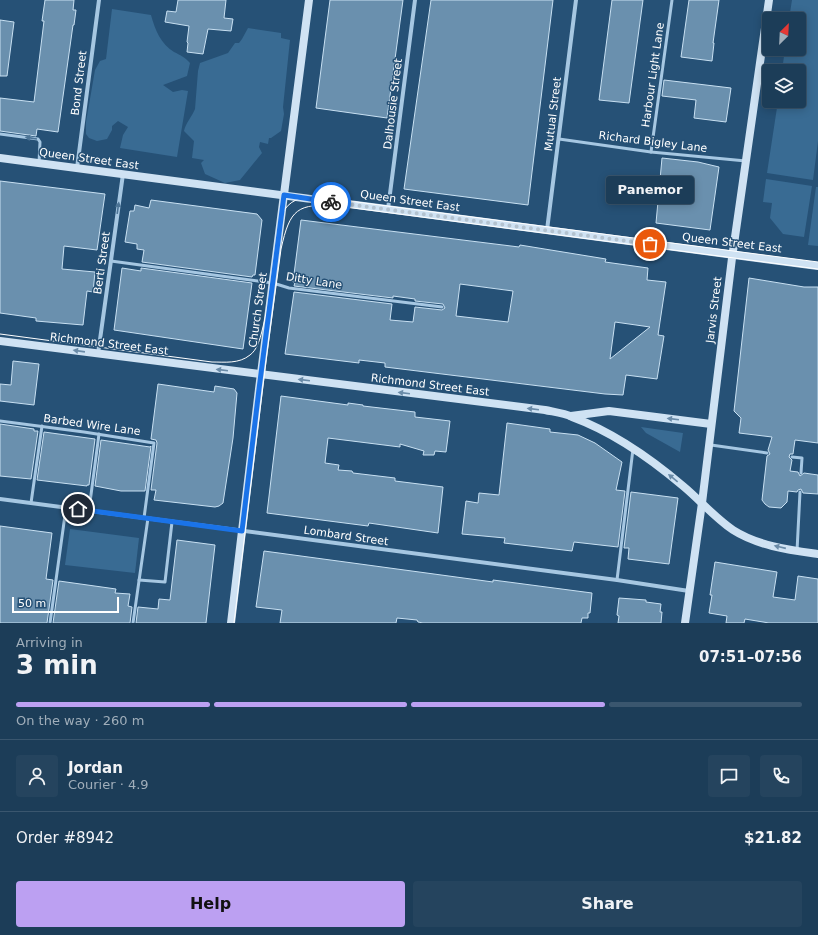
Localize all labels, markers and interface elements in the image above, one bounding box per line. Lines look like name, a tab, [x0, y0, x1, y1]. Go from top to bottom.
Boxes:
north arrow	[762, 12, 806, 56]
map controls	[762, 12, 806, 108]
street label: Harbour Light Lane	[639, 21, 667, 128]
street label: Bond Street	[69, 49, 90, 116]
street label: Dalhousie Street	[381, 57, 405, 150]
button: layers	[762, 64, 806, 108]
street label: Mutual Street	[542, 76, 564, 152]
street label: Richard Bigley Lane	[598, 129, 708, 155]
one-way arrow	[25, 135, 37, 141]
street label: Queen Street East	[38, 146, 140, 173]
callout: Panemor	[606, 176, 694, 204]
courier	[311, 182, 351, 222]
text: Panemor	[618, 182, 682, 197]
street label: Queen Street East	[359, 188, 461, 215]
icon: bike	[320, 191, 342, 213]
one-way arrow	[115, 202, 121, 215]
pin	[633, 227, 667, 261]
street label: Berti Street	[91, 230, 113, 295]
street label: Queen Street East	[681, 230, 783, 256]
icon: bag	[639, 233, 661, 255]
street label: Ditty Lane	[285, 270, 343, 292]
street label: Church Street	[246, 271, 270, 348]
street label: Jarvis Street	[703, 275, 725, 345]
street label: Richmond Street East	[49, 330, 170, 358]
one-way arrow	[73, 348, 85, 354]
one-way arrow	[216, 367, 228, 373]
street label: Richmond Street East	[370, 371, 491, 399]
one-way arrow	[297, 377, 310, 384]
one-way arrow	[398, 390, 410, 396]
one-way arrow	[527, 406, 539, 412]
street label: Barbed Wire Lane	[43, 412, 142, 438]
one-way arrow	[666, 416, 679, 422]
one-way arrow	[668, 473, 679, 482]
pin	[61, 492, 95, 526]
icon: home	[67, 498, 89, 520]
street label: Lombard Street	[303, 524, 390, 548]
one-way arrow	[773, 544, 786, 550]
scale bar	[12, 595, 119, 614]
text: 50 m	[18, 597, 46, 610]
text: Arriving in	[16, 635, 83, 650]
text: 07:51–07:56	[699, 648, 802, 666]
text: 3 min	[16, 650, 98, 680]
text: On the way · 260 m	[16, 713, 144, 728]
button: person	[16, 755, 58, 797]
button: chat	[708, 755, 750, 797]
button: phone	[760, 755, 802, 797]
text: Jordan	[68, 759, 123, 777]
text: Courier · 4.9	[68, 777, 149, 792]
text: Order #8942	[16, 829, 114, 847]
text: $21.82	[744, 829, 802, 847]
button: Help	[16, 881, 405, 927]
button: Share	[413, 881, 802, 927]

